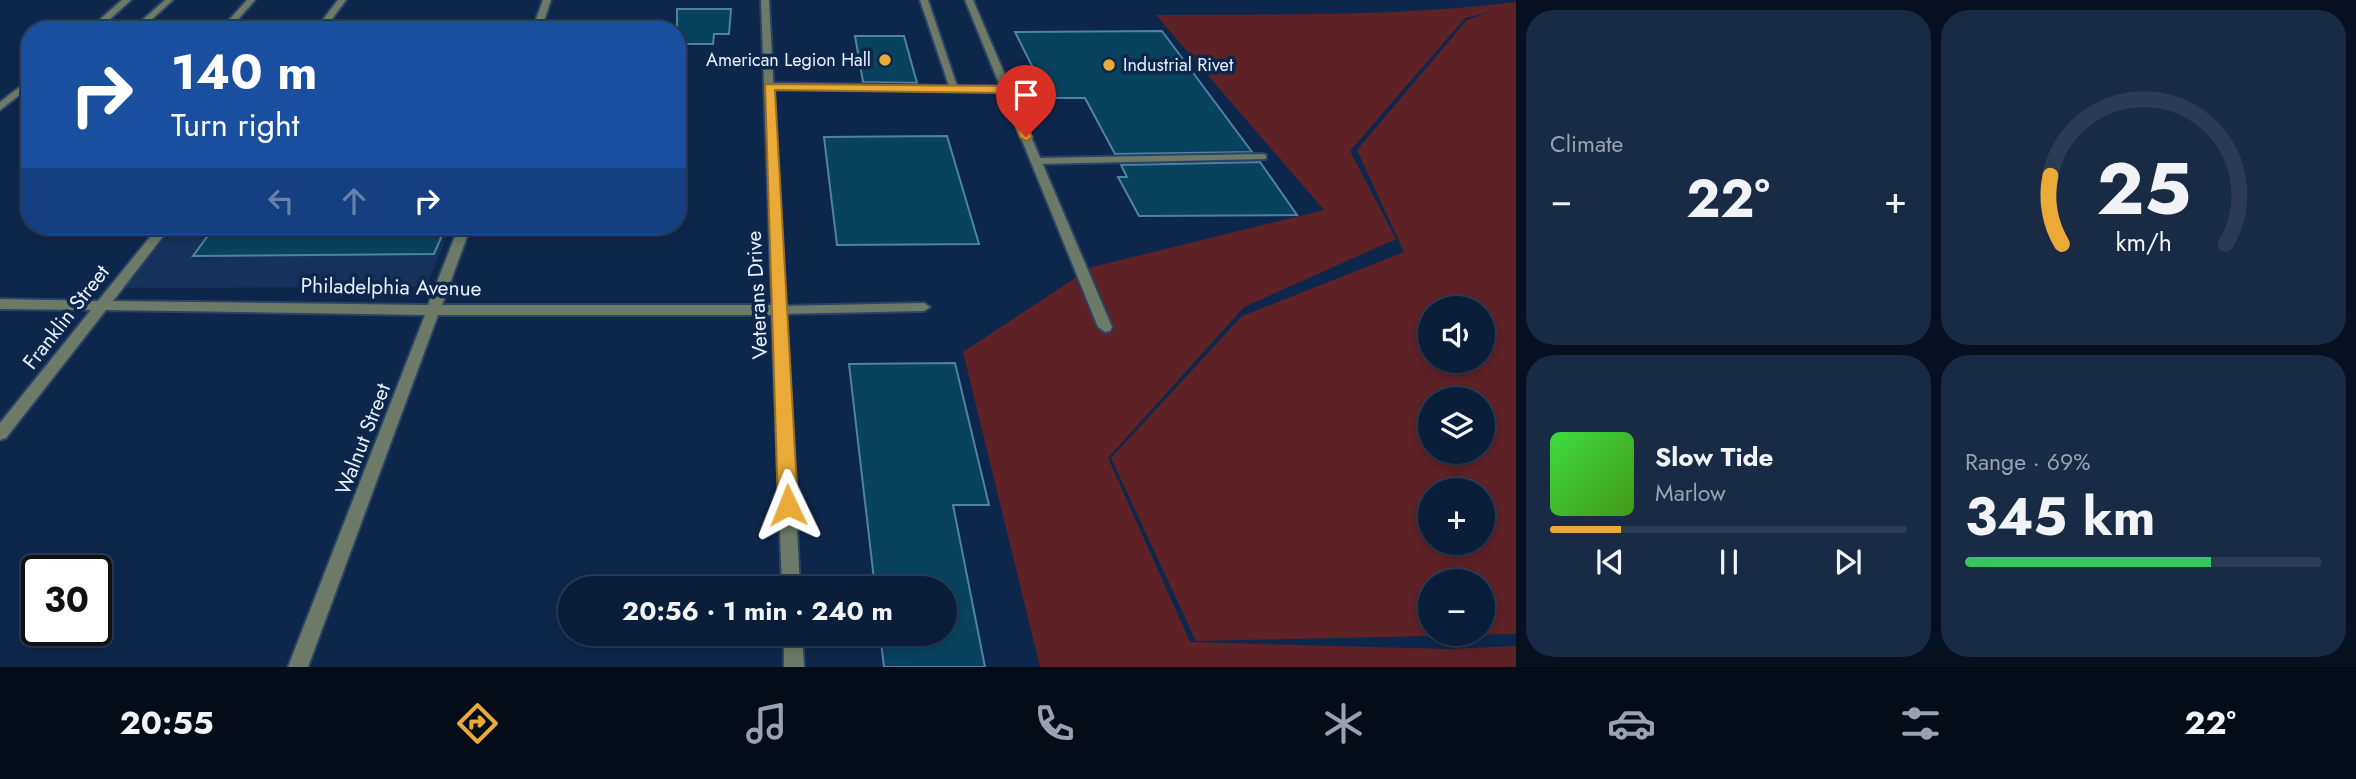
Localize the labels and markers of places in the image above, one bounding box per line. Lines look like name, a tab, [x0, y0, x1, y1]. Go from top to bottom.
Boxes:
place label: American Legion Hall	[706, 47, 871, 73]
marker: American Legion Hall	[877, 52, 893, 68]
place label: Industrial Rivet	[1123, 52, 1234, 78]
marker: Industrial Rivet	[1101, 57, 1117, 73]
pin	[996, 65, 1056, 137]

